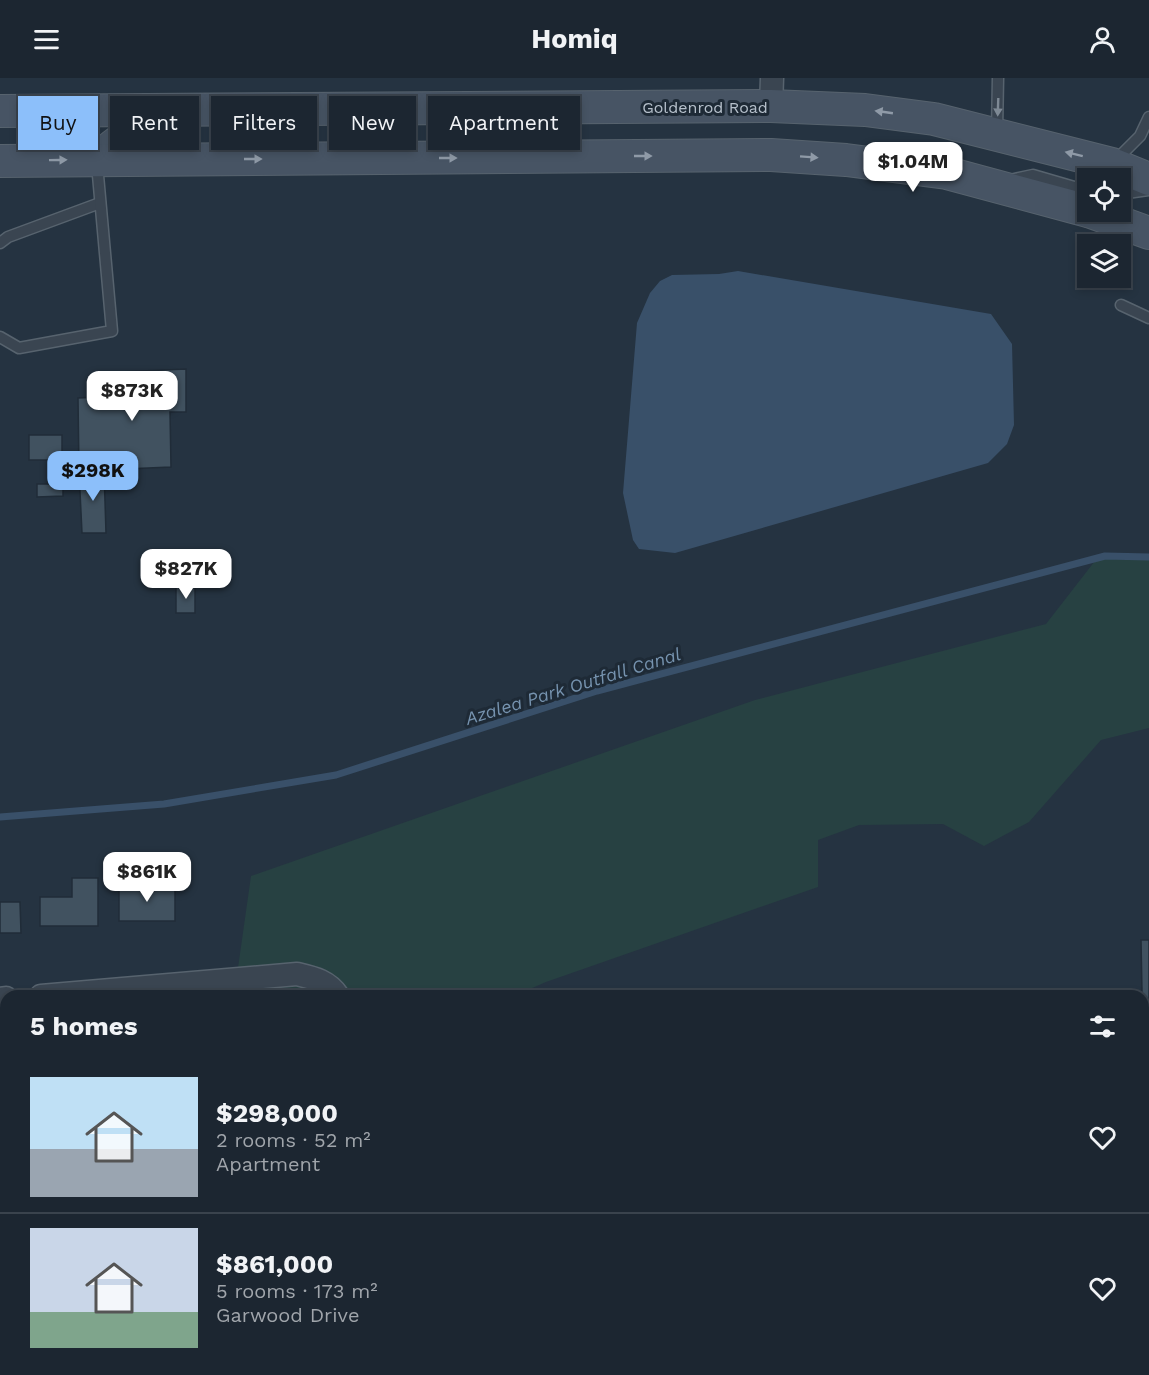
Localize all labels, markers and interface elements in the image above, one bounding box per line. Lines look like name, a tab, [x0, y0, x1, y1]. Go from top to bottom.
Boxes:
icon: menu	[30, 23, 63, 56]
text: Homiq	[531, 23, 618, 55]
icon: person	[1086, 23, 1119, 56]
chip: Buy	[18, 96, 98, 150]
chip: Rent	[110, 96, 199, 150]
chip: Filters	[211, 96, 317, 150]
chip: New	[329, 96, 416, 150]
chip: Apartment	[428, 96, 580, 150]
one-way arrow	[993, 97, 1002, 116]
street label: Goldenrod Road	[642, 98, 768, 117]
one-way arrow	[874, 108, 893, 117]
pin: $1.04M	[864, 142, 962, 193]
text: $1.04M	[877, 149, 949, 173]
one-way arrow	[1065, 149, 1083, 159]
one-way arrow	[634, 151, 653, 161]
one-way arrow	[439, 153, 458, 162]
one-way arrow	[799, 153, 818, 162]
one-way arrow	[244, 154, 263, 164]
one-way arrow	[49, 156, 68, 165]
map controls	[1077, 168, 1131, 288]
button: locate	[1077, 168, 1131, 222]
button: layers	[1077, 234, 1131, 288]
pin: $873K	[90, 371, 174, 422]
text: $873K	[101, 378, 163, 402]
pin: $298K	[51, 451, 135, 502]
text: $298K	[61, 458, 125, 482]
pin: $827K	[144, 549, 228, 600]
text: $827K	[155, 556, 217, 580]
water label: Azalea Park Outfall Canal	[462, 643, 683, 729]
pin: $861K	[105, 852, 189, 903]
text: $861K	[117, 859, 177, 883]
icon: filters	[1086, 1010, 1119, 1043]
text: 5 homes	[30, 1011, 138, 1041]
text: $298,000	[216, 1098, 338, 1128]
icon: home	[78, 1101, 150, 1173]
icon: heart	[1086, 1121, 1119, 1154]
text: 2 rooms · 52 m²	[216, 1128, 371, 1152]
text: Apartment	[216, 1152, 320, 1176]
text: $861,000	[216, 1249, 333, 1279]
icon: home	[78, 1252, 150, 1324]
icon: heart	[1086, 1272, 1119, 1305]
text: 5 rooms · 173 m²	[216, 1279, 378, 1303]
text: Garwood Drive	[216, 1303, 359, 1327]

